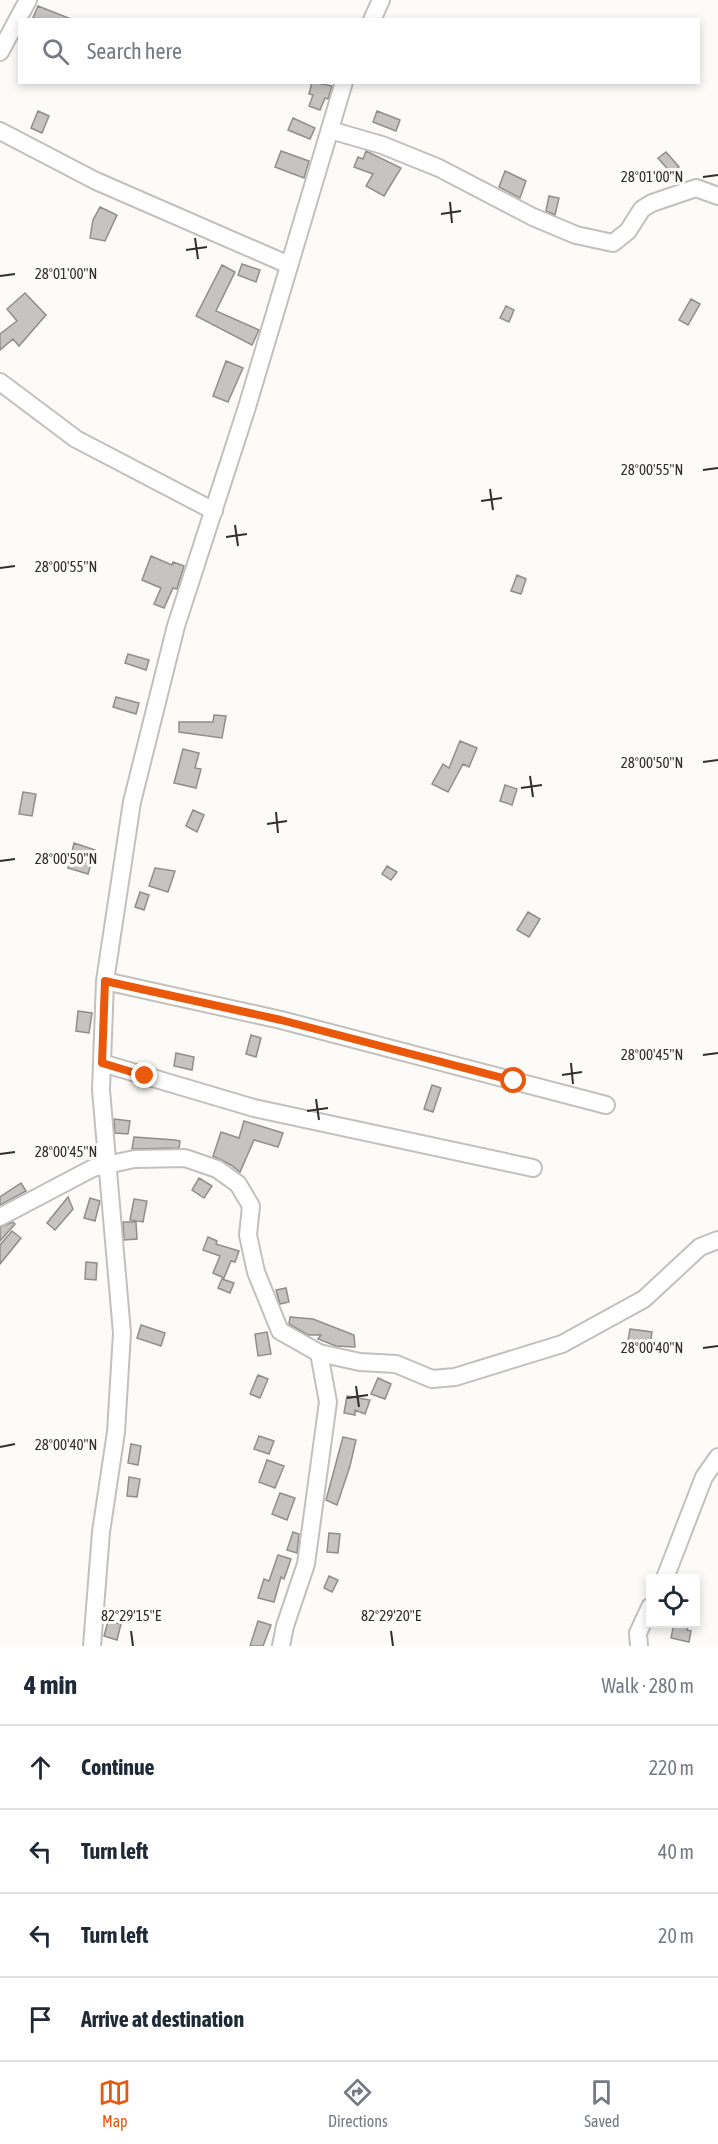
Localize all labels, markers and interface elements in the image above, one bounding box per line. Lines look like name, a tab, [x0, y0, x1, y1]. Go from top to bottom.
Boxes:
search box	[18, 18, 700, 84]
icon: search	[39, 35, 72, 68]
text: Search here	[87, 38, 182, 64]
text: 28°01'00"N	[621, 168, 683, 185]
text: 28°01'00"N	[35, 265, 97, 282]
text: 28°00'55"N	[621, 461, 683, 478]
text: 28°00'55"N	[35, 558, 97, 575]
text: 28°00'50"N	[621, 754, 683, 771]
text: 28°00'50"N	[35, 850, 97, 867]
text: 28°00'45"N	[621, 1046, 683, 1063]
route end	[131, 1062, 157, 1088]
route start	[500, 1067, 526, 1093]
text: 28°00'45"N	[35, 1143, 97, 1160]
text: 28°00'40"N	[621, 1339, 683, 1356]
text: 28°00'40"N	[35, 1436, 97, 1453]
map controls	[646, 1574, 700, 1628]
button: locate	[646, 1574, 700, 1628]
text: 82°29'15"E	[101, 1607, 162, 1624]
text: 82°29'20"E	[361, 1607, 422, 1624]
text: 4 min	[24, 1670, 77, 1700]
text: Walk · 280 m	[602, 1674, 694, 1697]
icon: ahead	[24, 1751, 57, 1784]
text: Continue	[81, 1754, 155, 1780]
text: 220 m	[649, 1756, 694, 1779]
icon: left	[24, 1835, 57, 1868]
text: Turn left	[81, 1838, 148, 1864]
text: 40 m	[658, 1840, 694, 1863]
icon: left	[24, 1919, 57, 1952]
text: Turn left	[81, 1922, 148, 1948]
text: 20 m	[658, 1924, 694, 1947]
icon: arrive	[24, 2003, 57, 2036]
text: Arrive at destination	[81, 2006, 244, 2032]
tab: Map	[98, 2076, 131, 2130]
tab: Directions	[328, 2076, 388, 2130]
tab: Saved	[584, 2076, 620, 2130]

